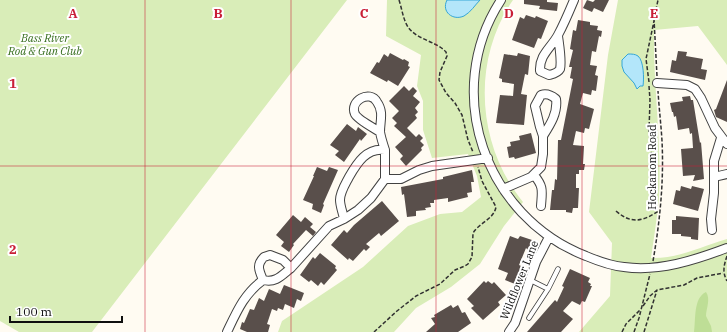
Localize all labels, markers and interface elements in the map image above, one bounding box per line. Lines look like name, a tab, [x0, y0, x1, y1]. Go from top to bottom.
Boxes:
text: A	[68, 5, 78, 22]
text: B	[213, 5, 223, 22]
text: C	[360, 5, 369, 22]
text: D	[504, 5, 514, 22]
text: E	[650, 5, 658, 22]
park label: Bass River Rod & Gun Club	[7, 31, 82, 58]
text: 1	[9, 75, 17, 92]
street label: Hockanom Road	[645, 124, 659, 210]
street label: Wildflower Lane	[497, 238, 541, 322]
text: 2	[9, 241, 17, 258]
scale bar	[10, 298, 122, 324]
text: 100 m	[16, 304, 52, 319]

